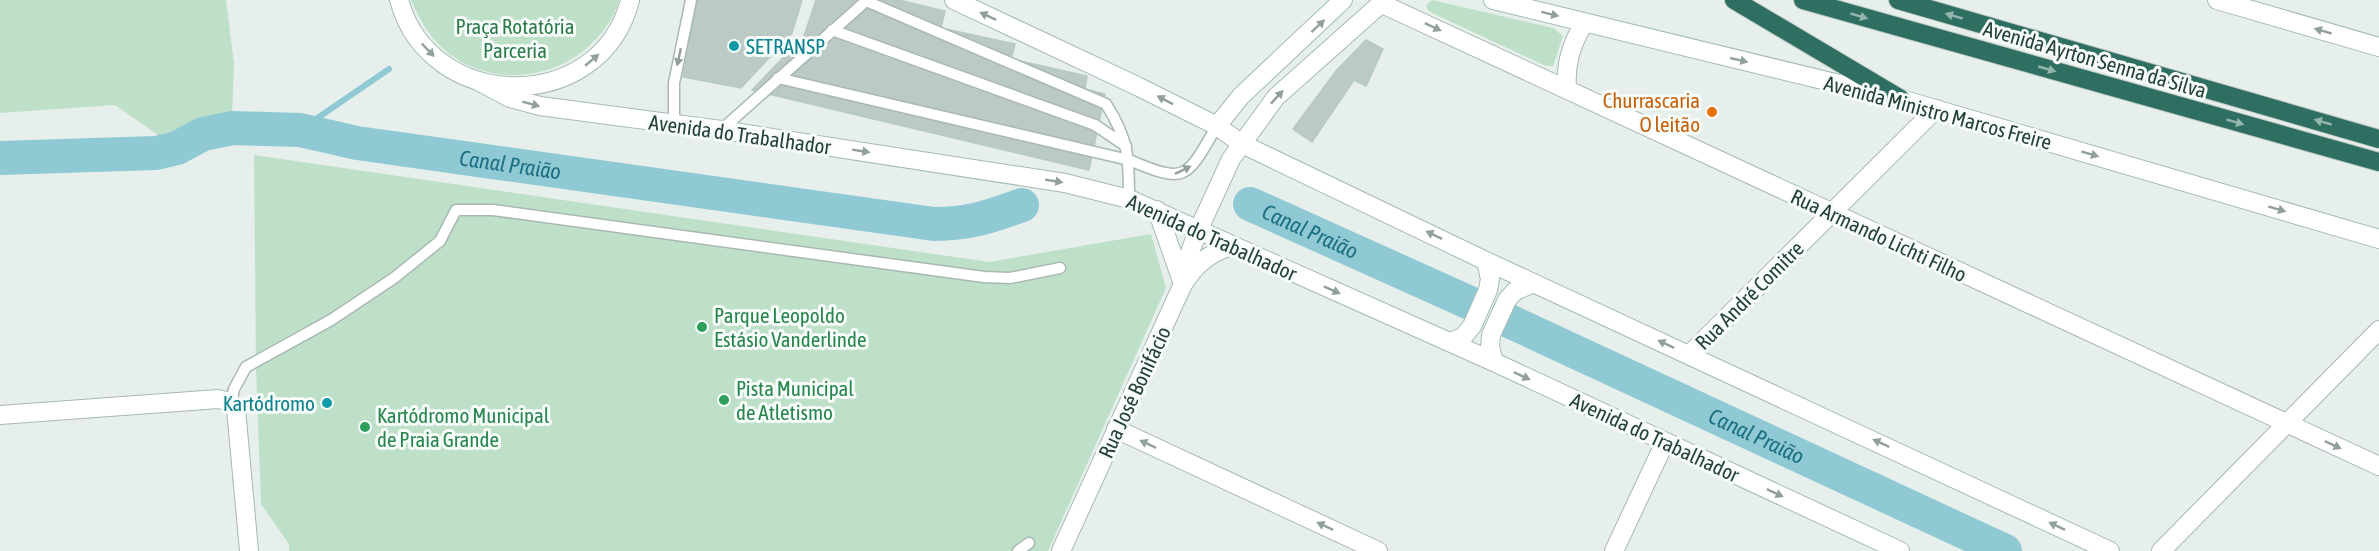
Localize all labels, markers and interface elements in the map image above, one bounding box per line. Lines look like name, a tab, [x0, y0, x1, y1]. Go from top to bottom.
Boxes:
one-way arrow	[1541, 10, 1559, 20]
one-way arrow	[1945, 11, 1963, 20]
one-way arrow	[980, 12, 997, 21]
one-way arrow	[1851, 12, 1869, 21]
park label: Praça Rotatória Parceria	[456, 14, 574, 62]
street label: Avenida Ayrton Senna da Silva	[1981, 16, 2209, 102]
one-way arrow	[1310, 19, 1325, 33]
one-way arrow	[1424, 23, 1442, 33]
one-way arrow	[2314, 26, 2332, 35]
place label: SETRANSP	[746, 34, 825, 58]
marker: SETRANSP	[727, 39, 741, 53]
one-way arrow	[421, 42, 435, 56]
one-way arrow	[674, 48, 683, 67]
one-way arrow	[584, 53, 600, 66]
one-way arrow	[1730, 55, 1749, 65]
one-way arrow	[2038, 65, 2056, 74]
street label: Avenida Ministro Marcos Freire	[1822, 70, 2054, 154]
place label: Churrascaria O leitão	[1603, 88, 1700, 136]
one-way arrow	[1270, 90, 1284, 105]
one-way arrow	[1156, 95, 1173, 104]
one-way arrow	[522, 99, 541, 109]
marker: Churrascaria O leitão	[1705, 105, 1719, 119]
street label: Avenida do Trabalhador	[648, 109, 833, 159]
one-way arrow	[2314, 117, 2332, 126]
one-way arrow	[2226, 118, 2244, 127]
water label: Canal Praião	[458, 145, 563, 185]
one-way arrow	[852, 147, 871, 156]
one-way arrow	[2081, 150, 2099, 159]
one-way arrow	[1174, 166, 1191, 175]
one-way arrow	[1045, 177, 1064, 186]
street label: Rua Armando Lichti Filho	[1787, 184, 1971, 286]
street label: Avenida do Trabalhador	[1123, 189, 1301, 286]
water label: Canal Praião	[1258, 198, 1362, 264]
one-way arrow	[2268, 205, 2286, 214]
one-way arrow	[1425, 231, 1442, 240]
street label: Rua André Comitre	[1690, 236, 1808, 354]
one-way arrow	[1324, 286, 1341, 295]
place label: Parque Leopoldo Estásio Vanderlinde	[714, 303, 867, 351]
marker: Parque Leopoldo Estásio Vanderlinde	[695, 320, 709, 334]
street label: Rua José Bonifácio	[1093, 322, 1175, 462]
one-way arrow	[1657, 339, 1674, 348]
one-way arrow	[1513, 371, 1530, 380]
place label: Pista Municipal de Atletismo	[736, 376, 854, 424]
street label: Avenida do Trabalhador	[1567, 387, 1744, 487]
place label: Kartódromo	[223, 391, 315, 415]
marker: Pista Municipal de Atletismo	[717, 393, 731, 407]
marker: Kartódromo	[320, 396, 334, 410]
place label: Kartódromo Municipal de Praia Grande	[377, 403, 550, 451]
water label: Canal Praião	[1705, 403, 1809, 469]
marker: Kartódromo Municipal de Praia Grande	[358, 420, 372, 434]
one-way arrow	[1139, 439, 1156, 448]
one-way arrow	[1872, 439, 1889, 448]
one-way arrow	[2324, 440, 2341, 449]
one-way arrow	[1766, 488, 1784, 498]
one-way arrow	[1316, 522, 1333, 531]
one-way arrow	[2049, 522, 2066, 531]

